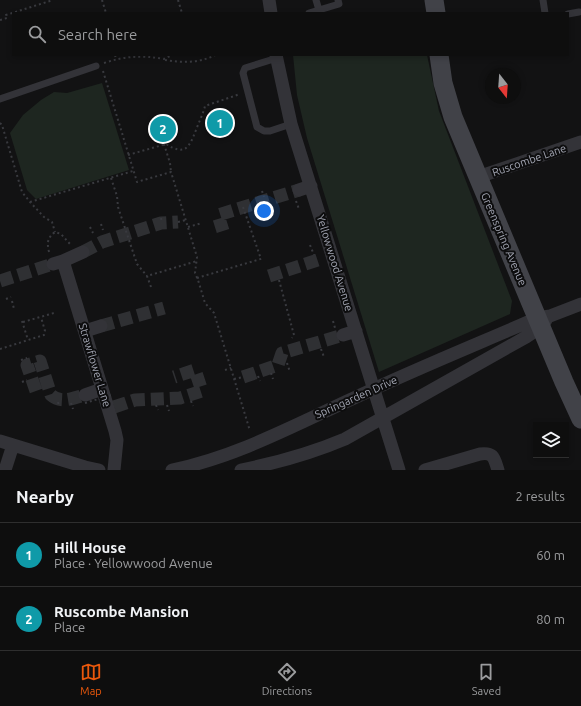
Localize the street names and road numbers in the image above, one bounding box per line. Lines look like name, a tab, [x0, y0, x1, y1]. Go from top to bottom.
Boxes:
street label: Ruscombe Lane	[490, 142, 568, 178]
street label: Greenspring Avenue	[479, 191, 529, 287]
street label: Yellowwood Avenue	[315, 213, 355, 313]
street label: Strawflower Lane	[77, 322, 113, 408]
street label: Springarden Drive	[313, 373, 399, 421]

